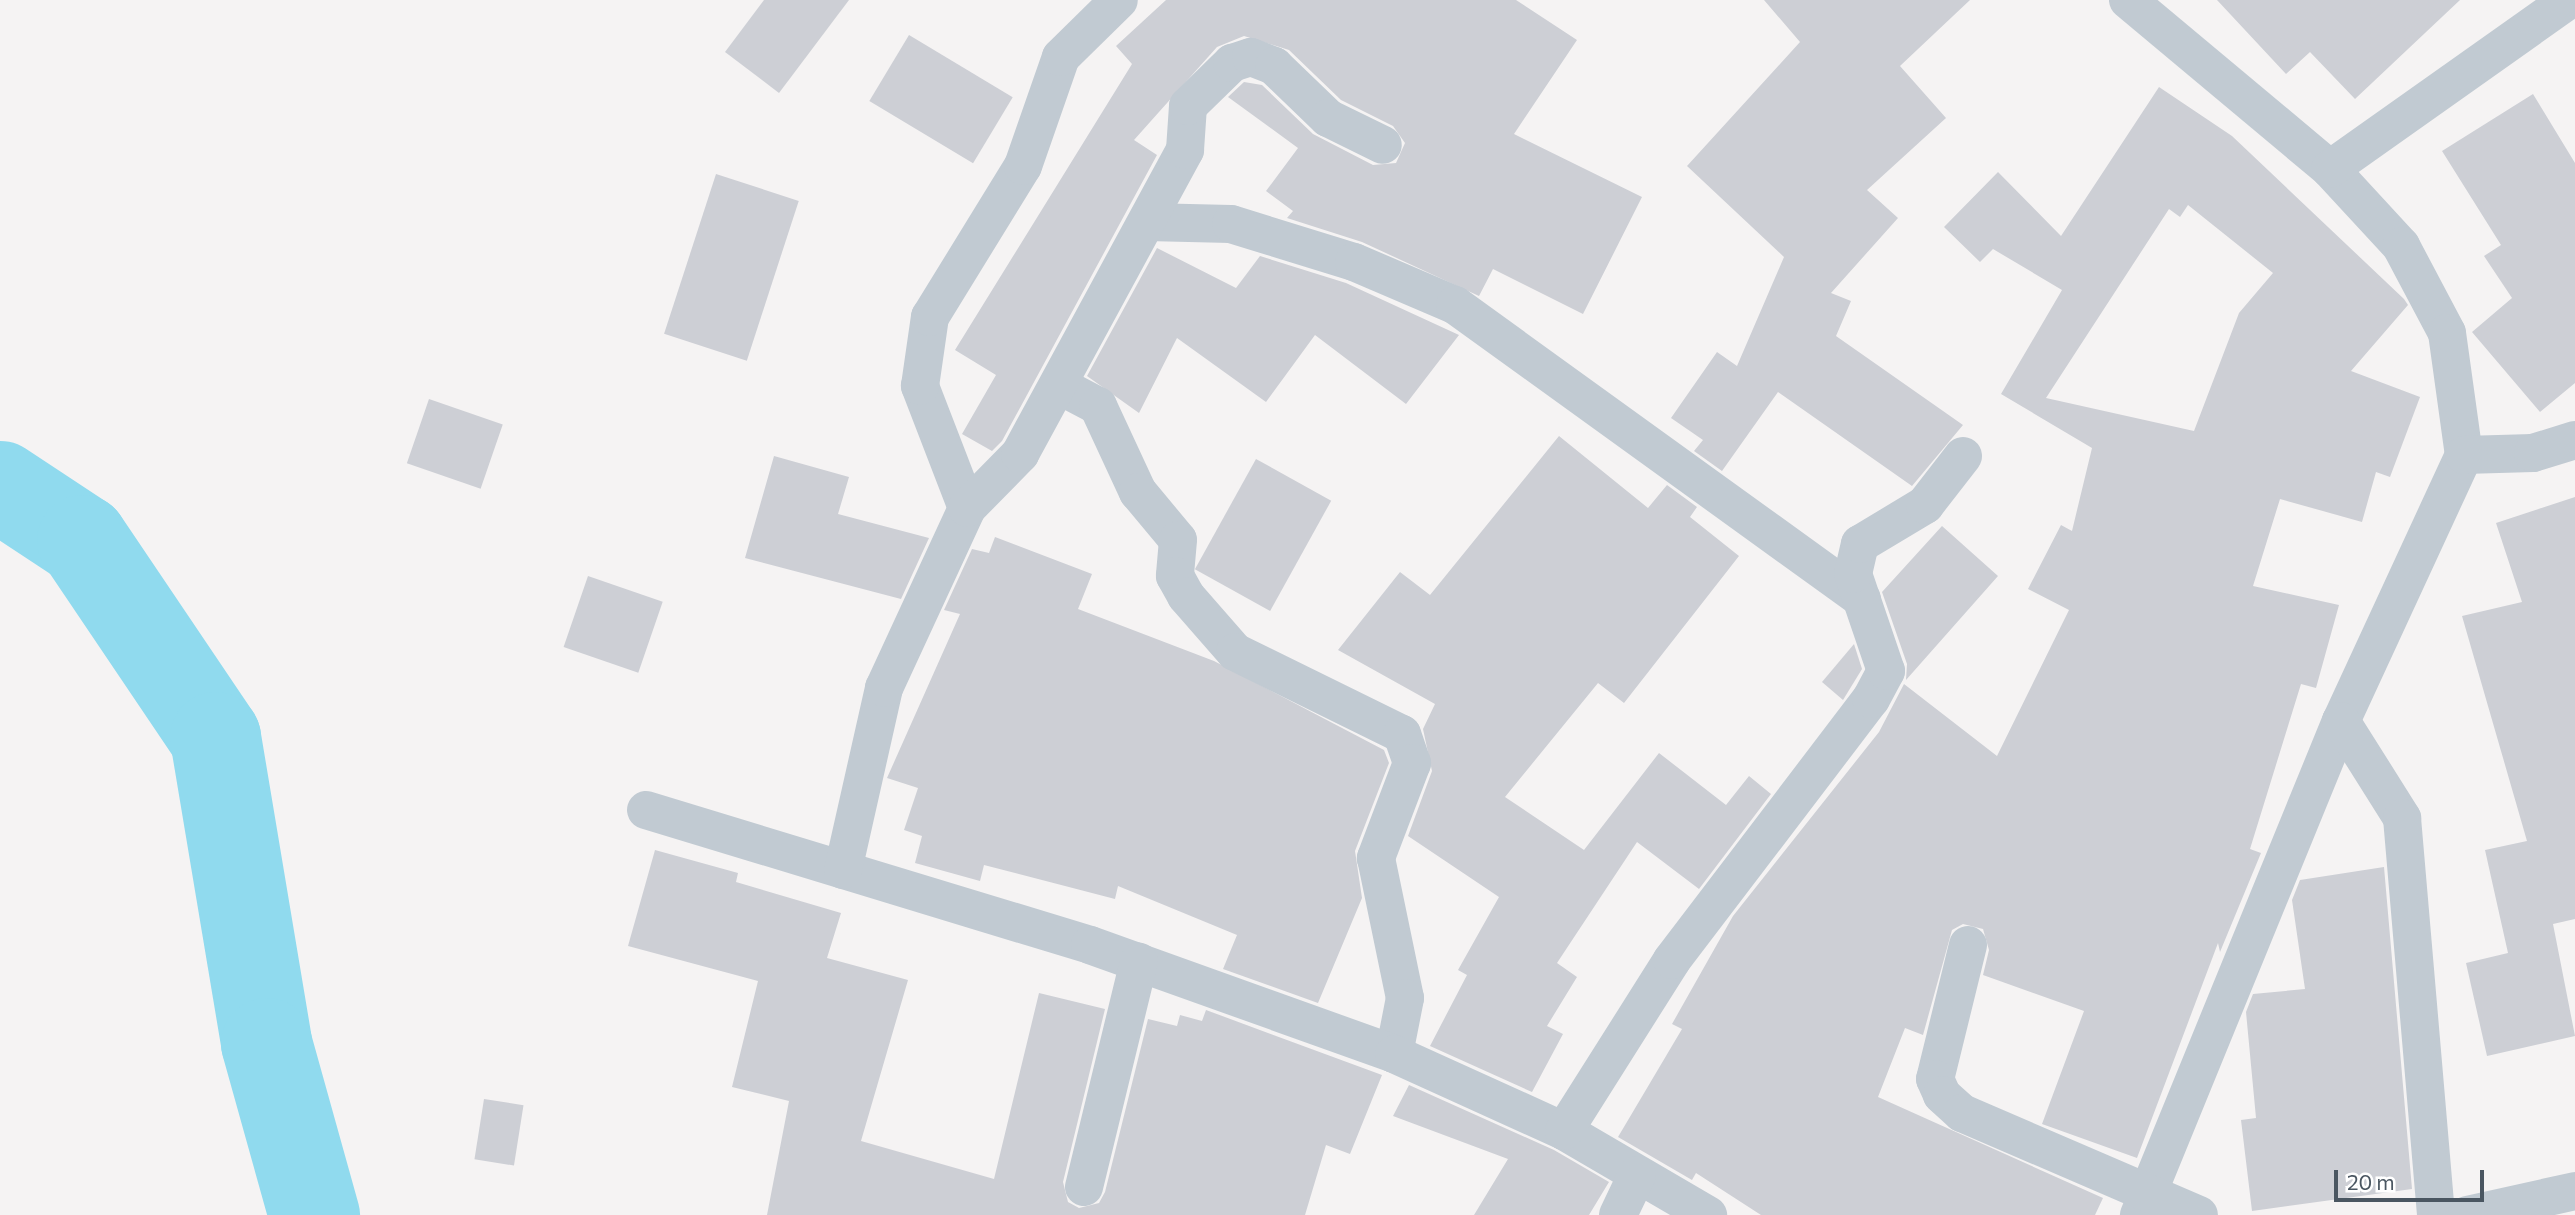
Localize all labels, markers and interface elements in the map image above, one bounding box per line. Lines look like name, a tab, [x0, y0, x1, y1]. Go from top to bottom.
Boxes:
scale bar	[2337, 1156, 2488, 1200]
text: 20 m	[2347, 1169, 2395, 1194]

